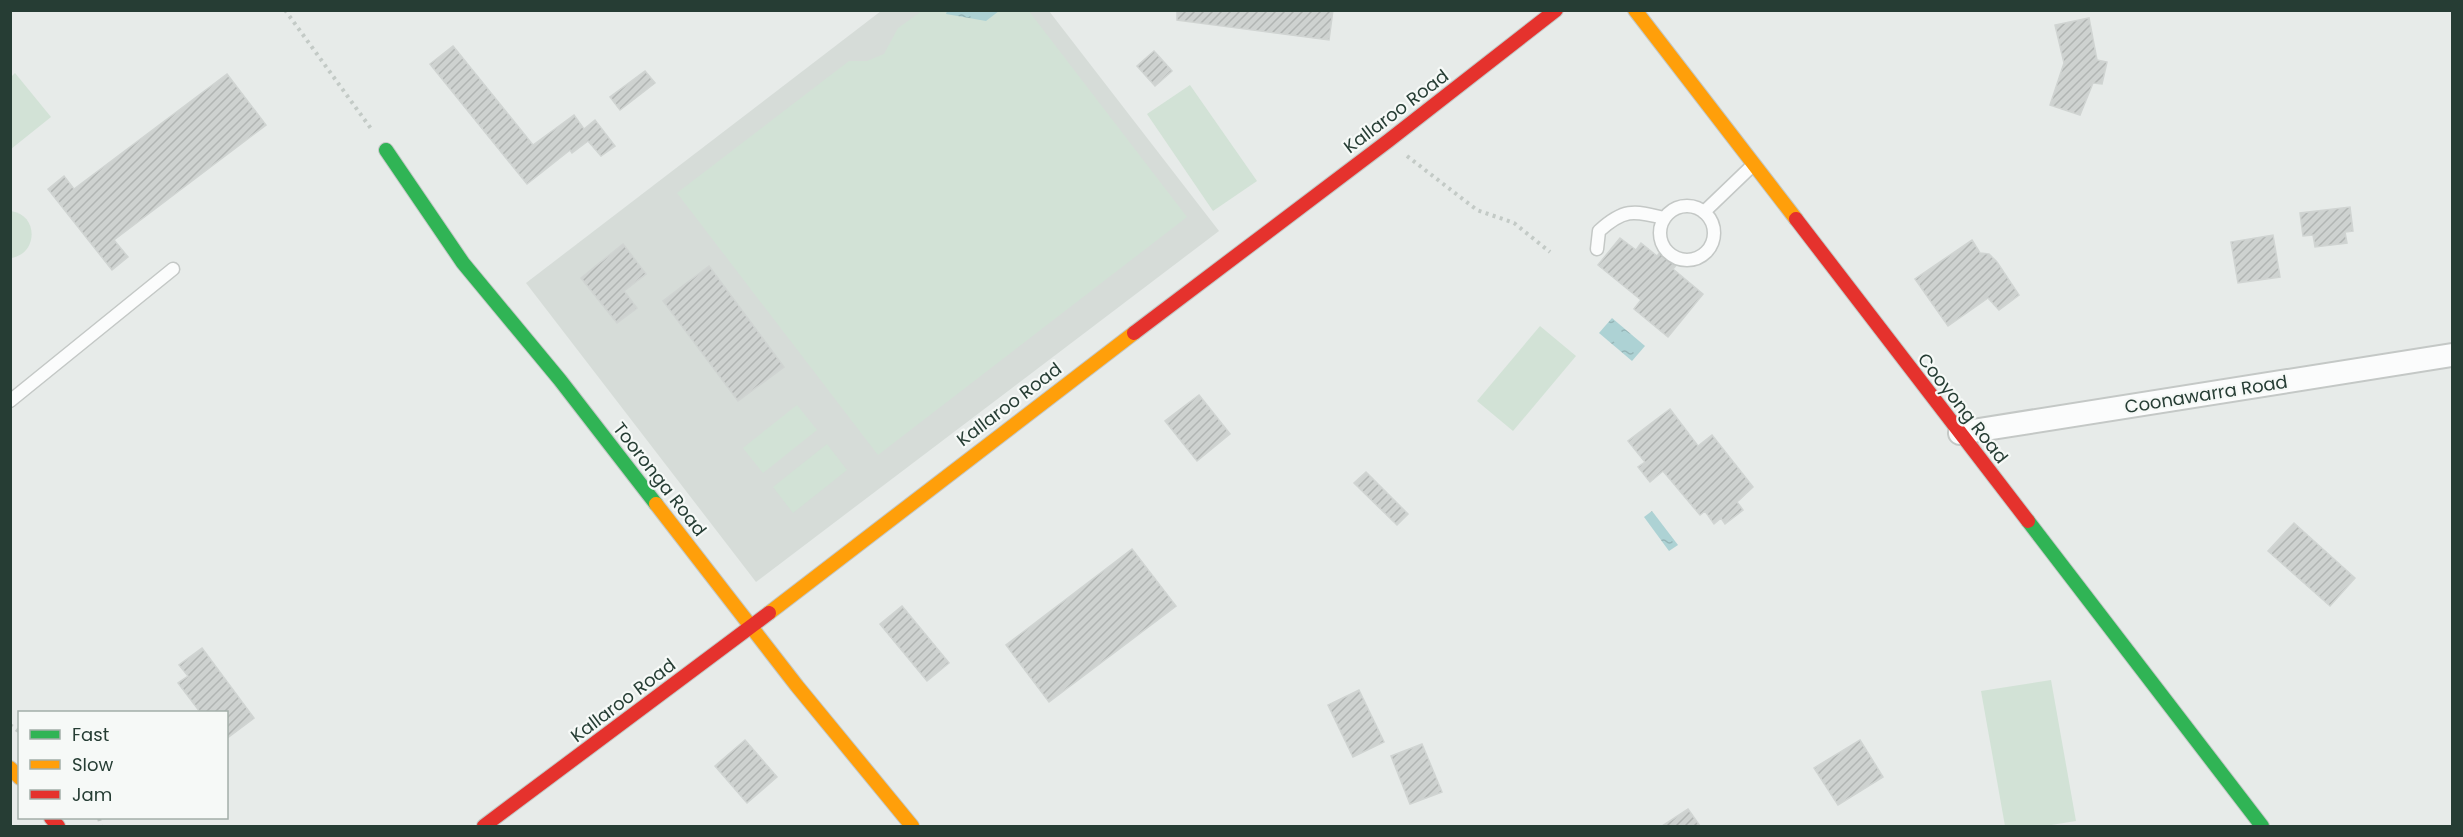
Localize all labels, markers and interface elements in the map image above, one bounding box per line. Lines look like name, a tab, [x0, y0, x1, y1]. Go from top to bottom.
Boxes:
street label: Kallaroo Road	[1338, 63, 1454, 159]
street label: Cooyong Road	[1912, 348, 2014, 468]
street label: Kallaroo Road	[951, 356, 1067, 452]
street label: Coonawarra Road	[2123, 369, 2289, 419]
street label: Tooronga Road	[608, 417, 712, 541]
street label: Kallaroo Road	[565, 652, 681, 748]
legend	[18, 711, 228, 819]
text: Fast	[72, 722, 109, 747]
text: Slow	[72, 752, 114, 777]
text: Jam	[72, 782, 112, 807]

